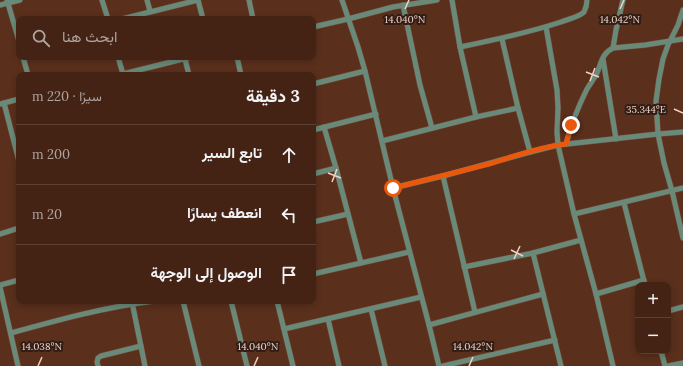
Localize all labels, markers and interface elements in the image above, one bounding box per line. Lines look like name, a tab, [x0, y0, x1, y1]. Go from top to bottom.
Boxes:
text: 14.040°N	[385, 13, 426, 26]
text: 14.042°N	[600, 13, 640, 26]
search box	[16, 16, 316, 60]
icon: search	[30, 27, 52, 49]
text: ابحث هنا	[62, 27, 117, 46]
text: 3 دقيقة	[246, 85, 300, 107]
text: سيرًا · 220 m	[32, 88, 102, 105]
text: 35.344°E	[626, 103, 666, 116]
route end	[562, 116, 580, 134]
text: تابع السير	[202, 143, 262, 162]
icon: ahead	[278, 144, 300, 166]
text: 200 m	[32, 146, 70, 163]
route start	[384, 179, 402, 197]
text: انعطف يسارًا	[187, 203, 262, 222]
icon: left	[278, 204, 300, 226]
text: 20 m	[32, 206, 62, 223]
text: الوصول إلى الوجهة	[150, 263, 262, 282]
icon: arrive	[278, 264, 300, 286]
map controls	[635, 282, 671, 354]
button: +	[635, 282, 671, 318]
button: −	[635, 318, 671, 354]
text: 14.038°N	[22, 340, 63, 353]
text: 14.040°N	[238, 340, 279, 353]
text: 14.042°N	[453, 340, 493, 353]

